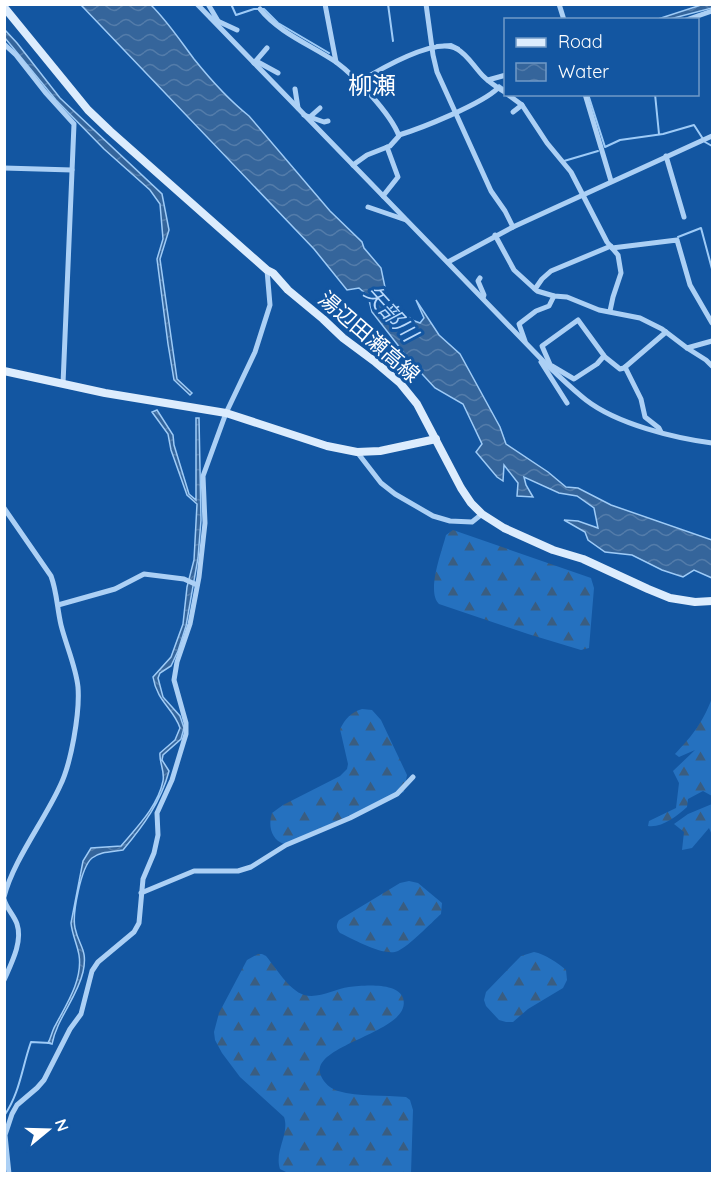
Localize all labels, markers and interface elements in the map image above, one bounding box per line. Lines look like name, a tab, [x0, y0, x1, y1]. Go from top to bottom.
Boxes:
legend	[504, 18, 699, 96]
text: Road	[558, 30, 603, 53]
text: Water	[558, 60, 609, 83]
district label: 柳瀬	[348, 70, 396, 100]
water label: 矢部川	[359, 279, 425, 348]
street label: 湯辺田瀬高線	[314, 285, 426, 387]
north arrow	[18, 1100, 78, 1160]
text: N	[51, 1116, 74, 1134]

